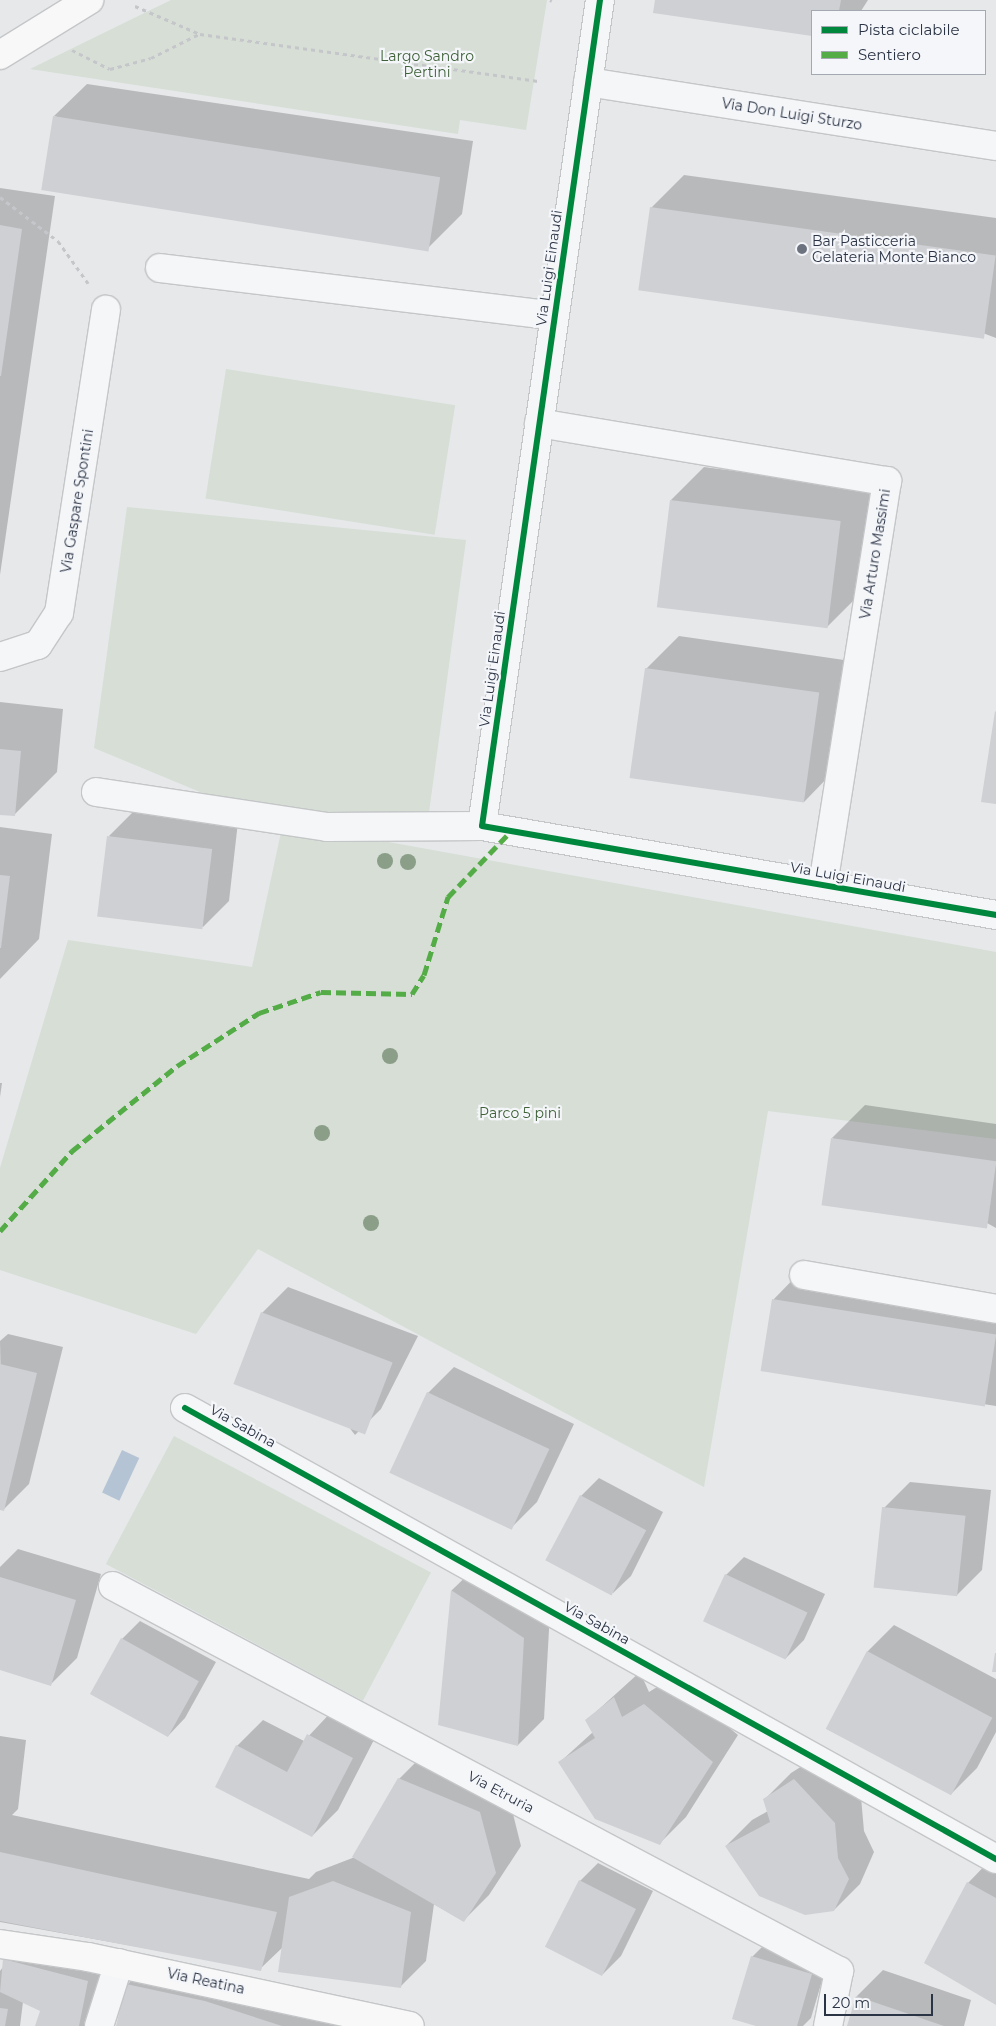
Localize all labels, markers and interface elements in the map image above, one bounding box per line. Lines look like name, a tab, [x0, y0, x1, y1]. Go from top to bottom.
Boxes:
legend	[811, 10, 986, 75]
text: Pista ciclabile	[858, 20, 960, 39]
text: Sentiero	[858, 45, 921, 64]
park label: Largo Sandro Pertini	[380, 48, 474, 80]
street label: Via Don Luigi Sturzo	[720, 95, 864, 133]
street label: Via Luigi Einaudi	[533, 209, 565, 327]
place label: Bar Pasticceria Gelateria Monte Bianco	[812, 233, 976, 266]
marker: Bar Pasticceria Gelateria Monte Bianco	[796, 243, 808, 255]
street label: Via Gaspare Spontini	[57, 428, 97, 574]
street label: Via Arturo Massimi	[856, 488, 894, 620]
street label: Via Luigi Einaudi	[476, 610, 508, 728]
street label: Via Luigi Einaudi	[789, 859, 907, 895]
park label: Parco 5 pini	[479, 1105, 561, 1121]
street label: Via Sabina	[207, 1401, 279, 1451]
street label: Via Sabina	[561, 1598, 633, 1648]
street label: Via Etruria	[465, 1768, 537, 1816]
street label: Via Reatina	[166, 1965, 246, 1997]
scale bar	[826, 1984, 935, 2016]
text: 20 m	[832, 1993, 870, 2012]

